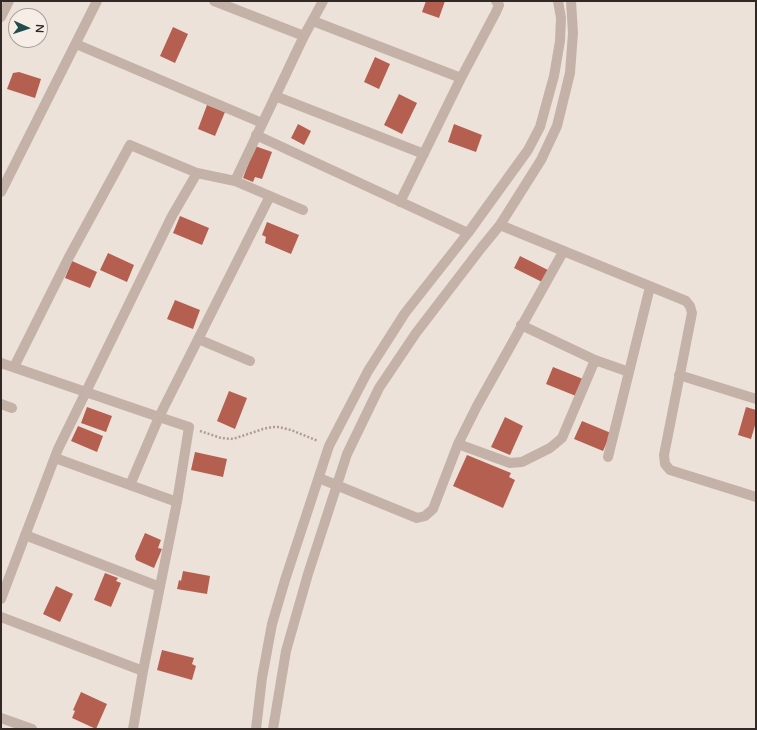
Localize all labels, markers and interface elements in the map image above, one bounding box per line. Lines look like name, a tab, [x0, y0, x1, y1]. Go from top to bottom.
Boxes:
north arrow	[8, 8, 48, 48]
text: N	[33, 24, 46, 33]

